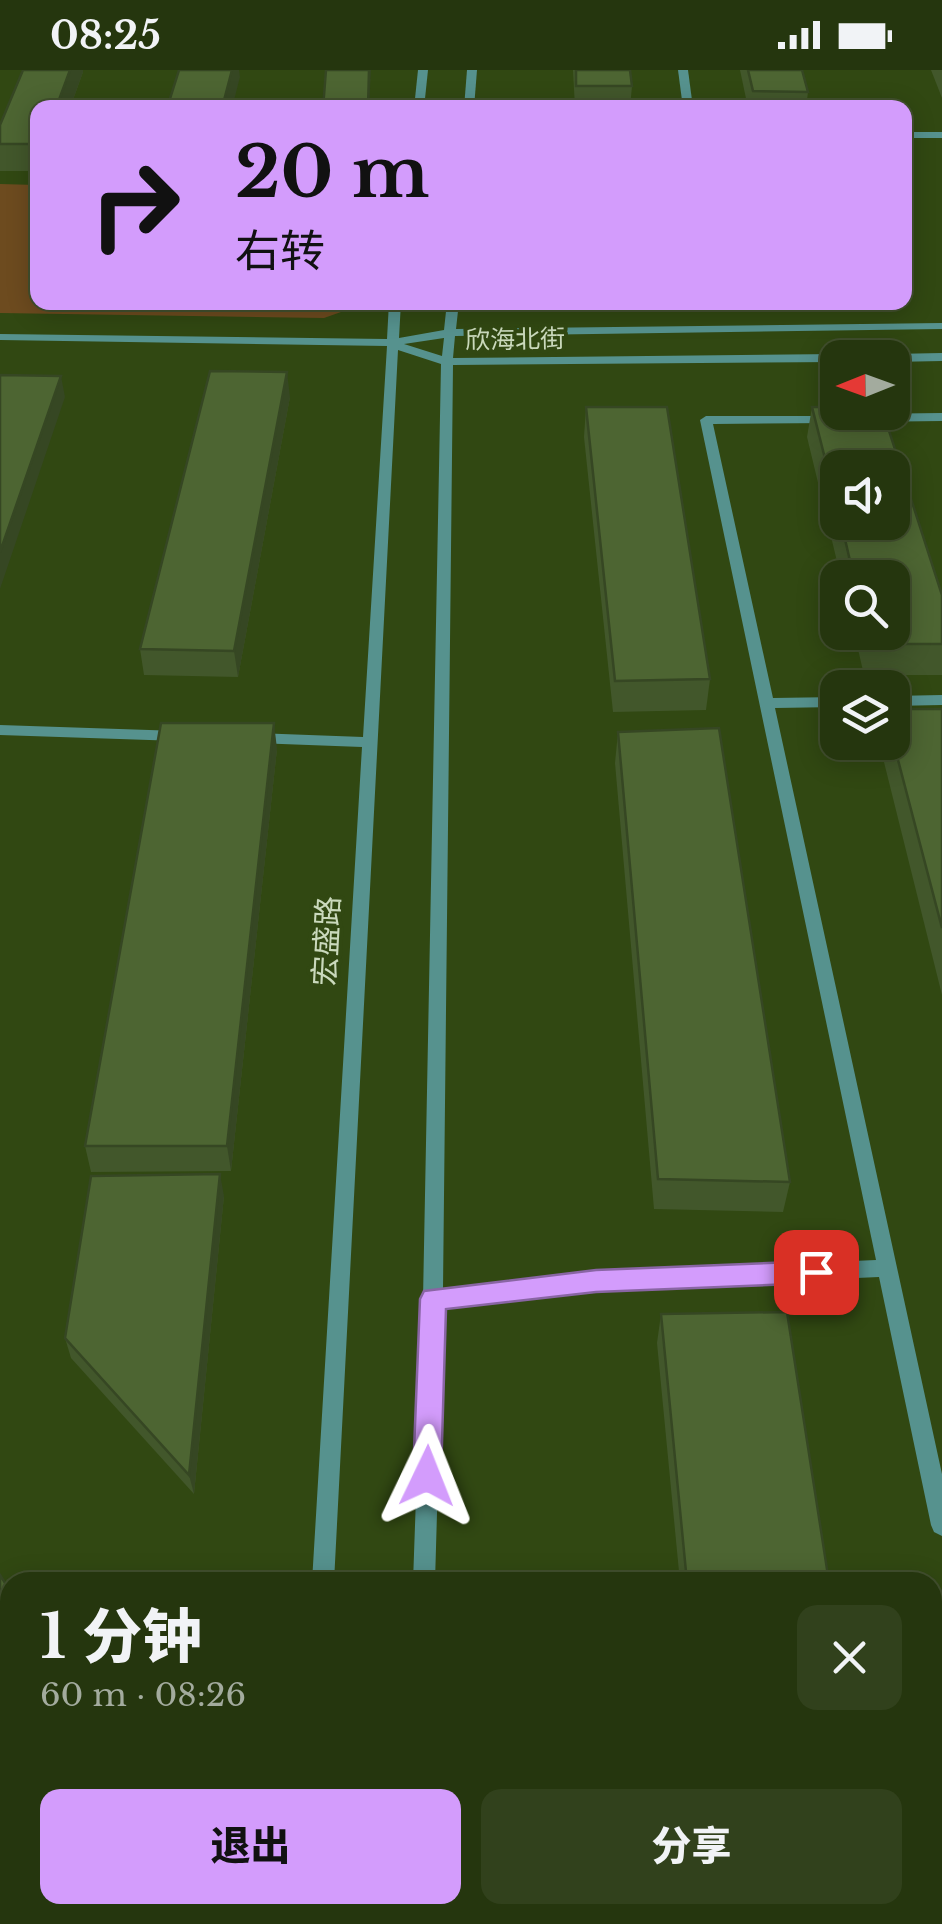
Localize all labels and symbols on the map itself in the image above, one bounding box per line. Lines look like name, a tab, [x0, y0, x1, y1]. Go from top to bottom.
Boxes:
street label: 欣海北街	[465, 323, 565, 356]
north arrow	[820, 340, 910, 430]
street label: 宏盛路	[306, 895, 347, 987]
pin	[774, 1230, 859, 1315]
position arrow	[375, 1424, 479, 1528]

